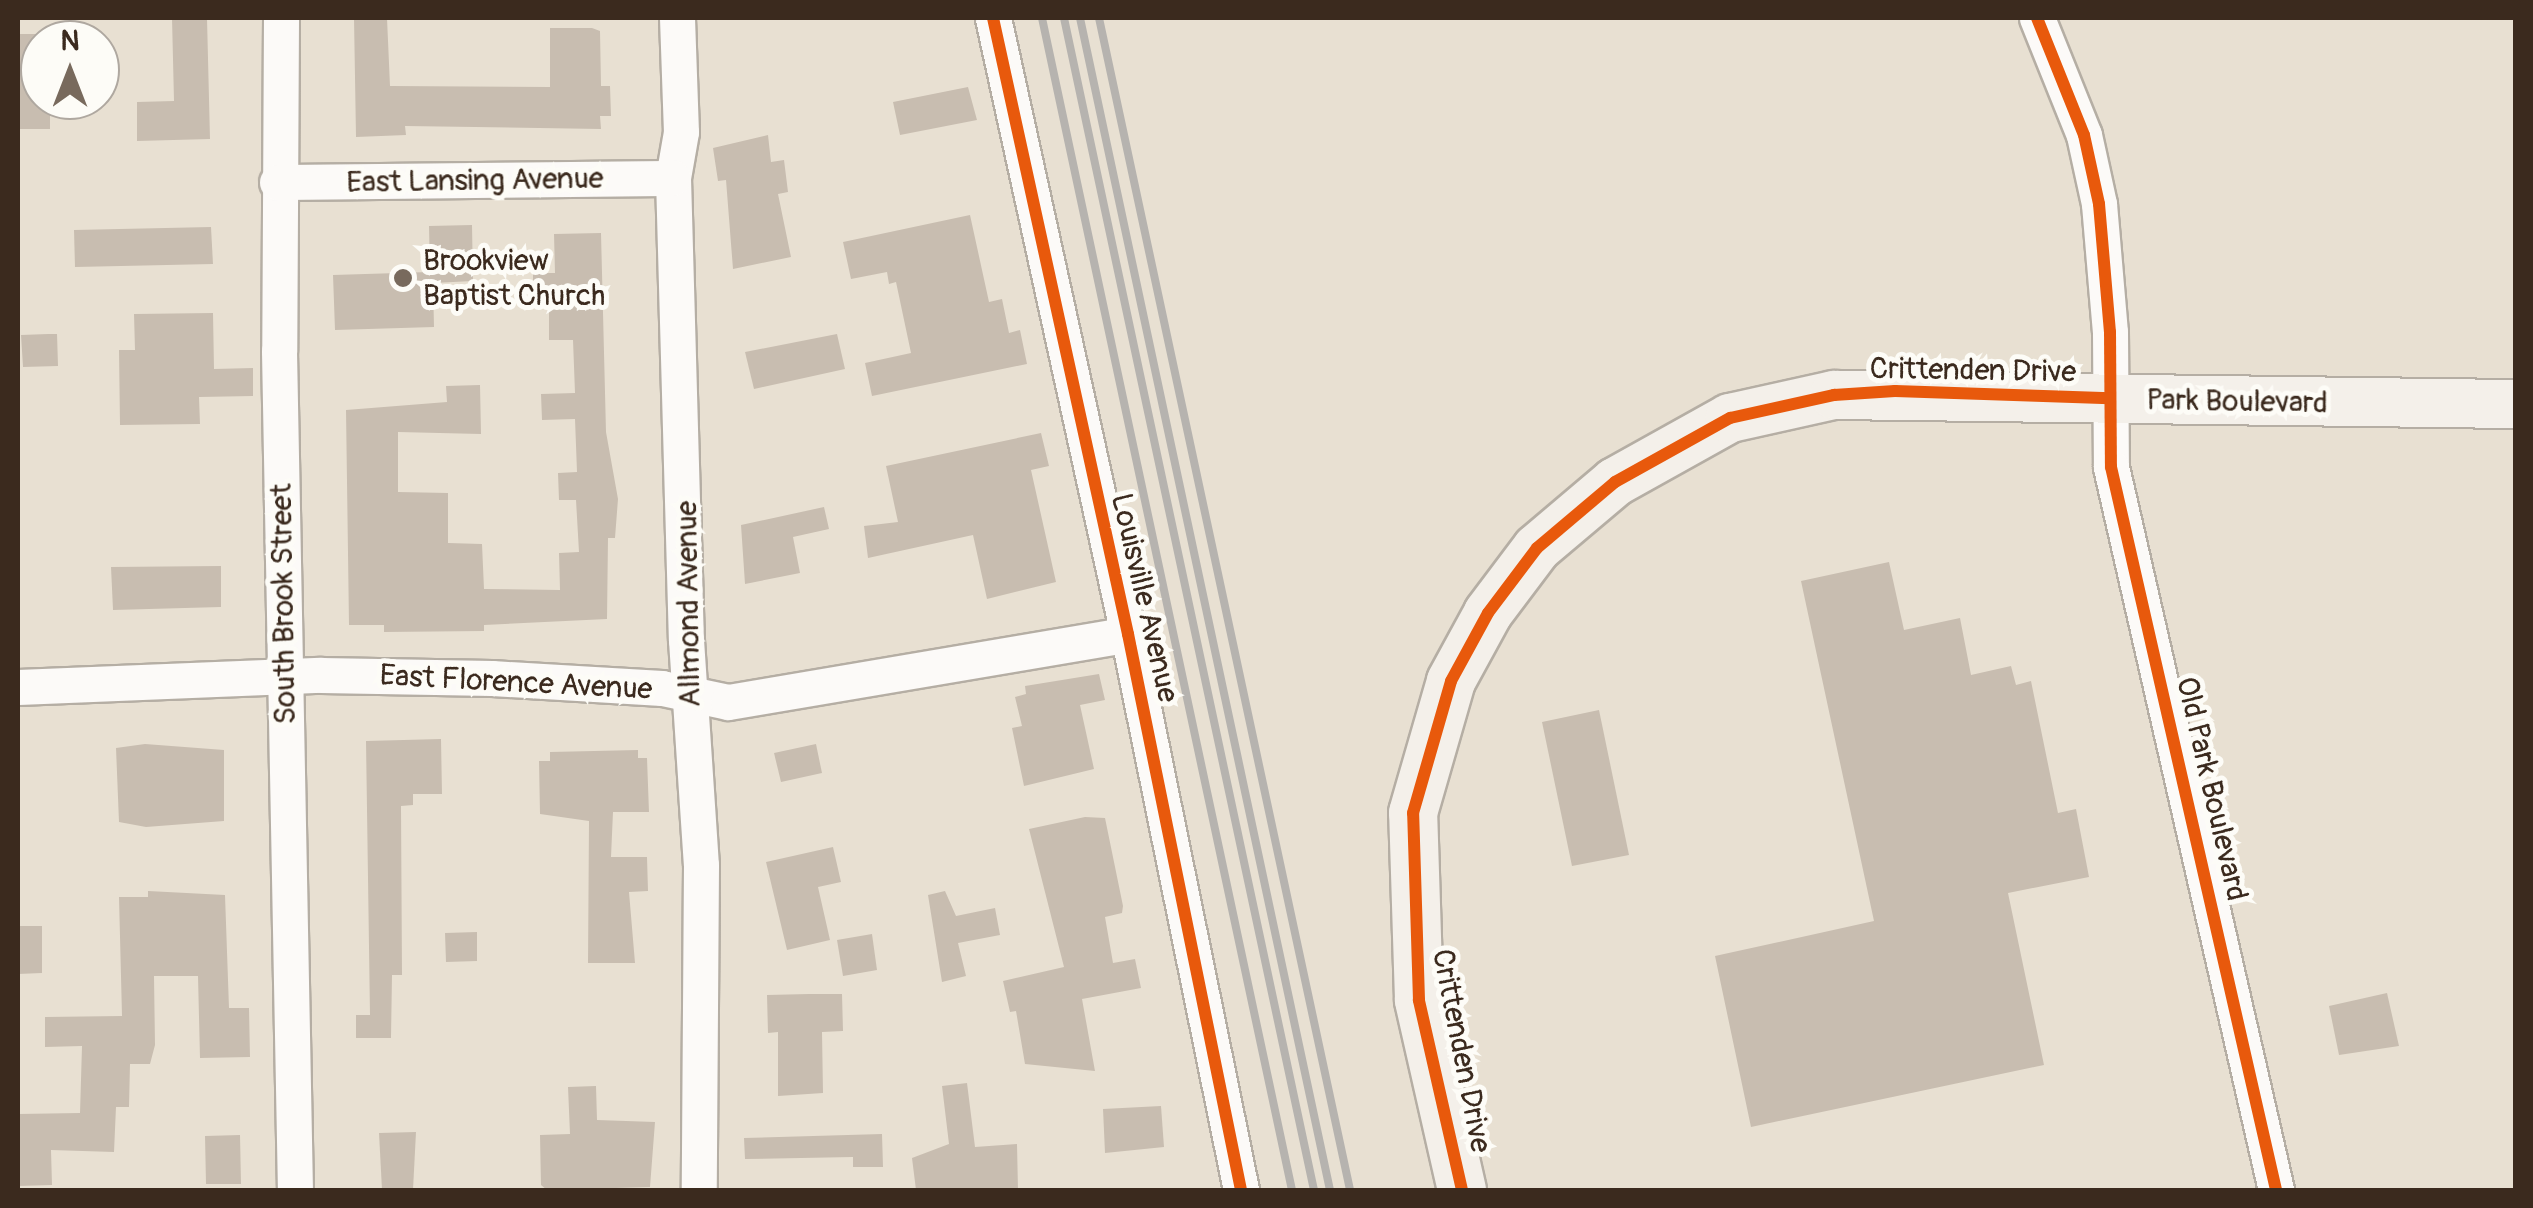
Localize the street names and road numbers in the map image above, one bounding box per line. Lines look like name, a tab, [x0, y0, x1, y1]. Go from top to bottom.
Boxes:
street label: East Lansing Avenue	[346, 161, 604, 201]
street label: Crittenden Drive	[1869, 351, 2077, 391]
street label: Park Boulevard	[2146, 382, 2328, 422]
street label: South Brook Street	[264, 483, 304, 725]
street label: Louisville Avenue	[1102, 490, 1186, 706]
street label: Allmond Avenue	[669, 500, 709, 708]
street label: East Florence Avenue	[379, 658, 653, 708]
street label: Old Park Boulevard	[2168, 673, 2254, 905]
street label: Crittenden Drive	[1424, 946, 1498, 1156]

